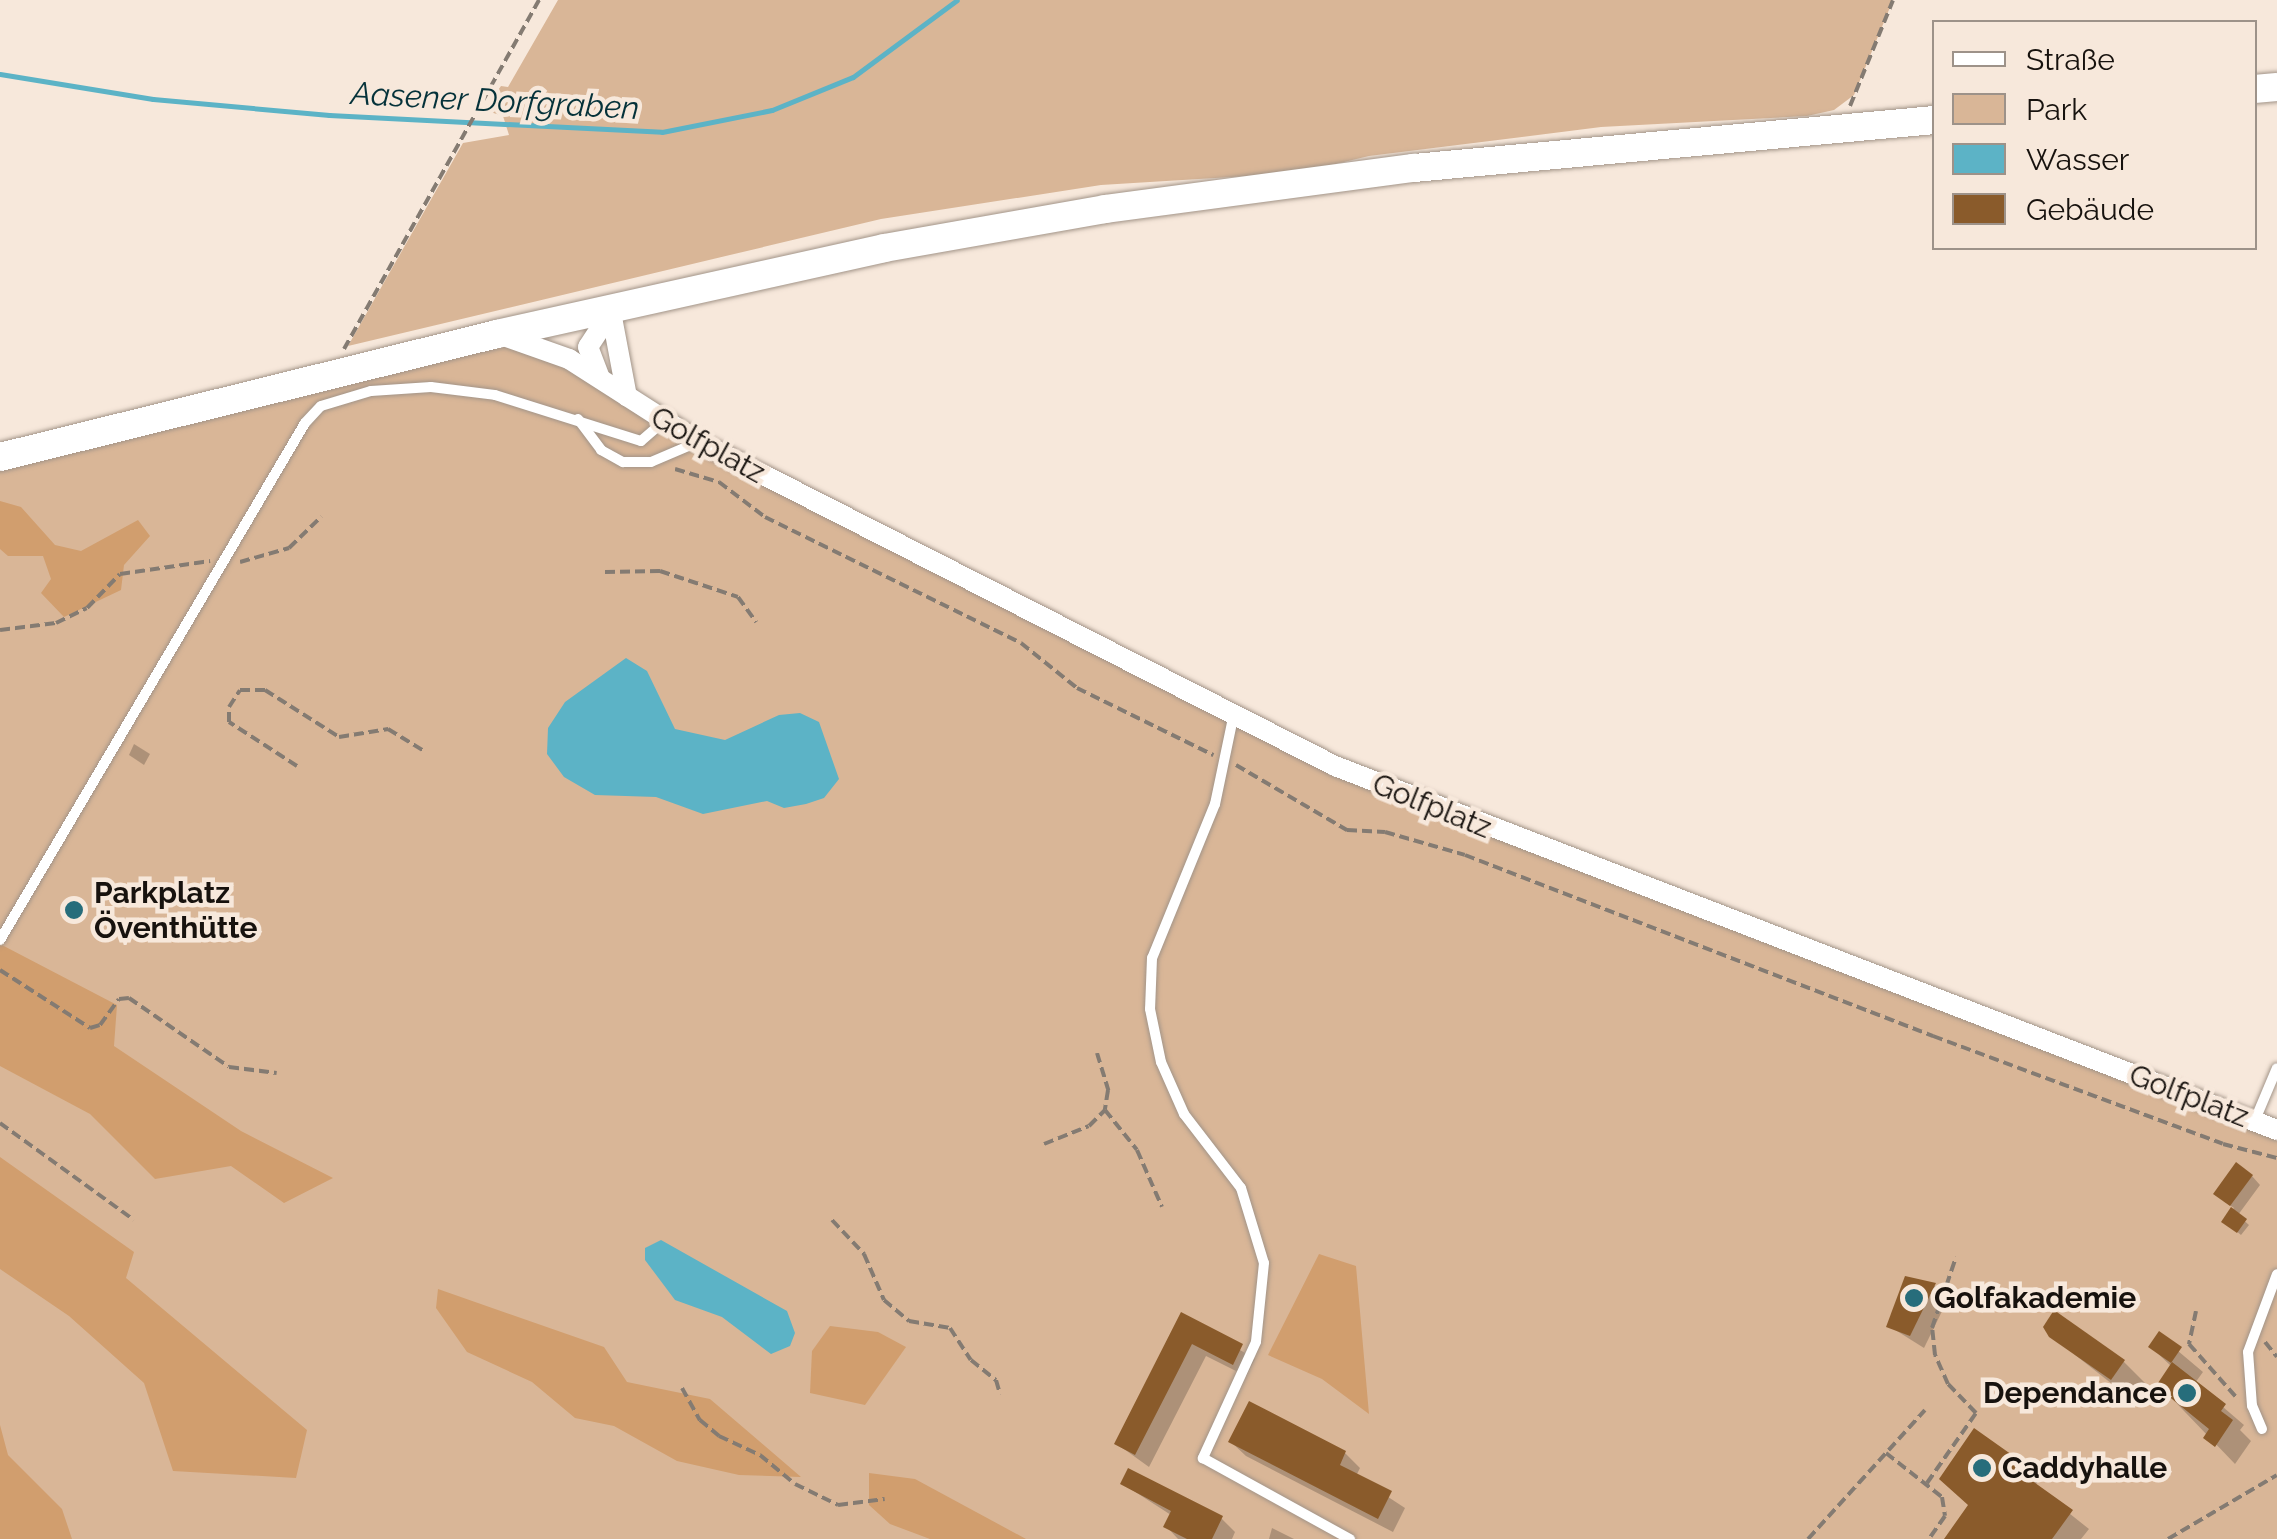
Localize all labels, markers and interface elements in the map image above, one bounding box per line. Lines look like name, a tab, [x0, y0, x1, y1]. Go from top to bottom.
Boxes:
legend	[1932, 20, 2257, 250]
text: Straße	[2026, 42, 2115, 77]
water label: Aasener Dorfgraben	[349, 74, 641, 128]
text: Park	[2026, 92, 2087, 127]
text: Wasser	[2026, 142, 2129, 177]
text: Gebäude	[2026, 192, 2154, 227]
street label: Golfplatz	[645, 399, 771, 491]
street label: Golfplatz	[1367, 766, 1497, 846]
place label: Parkplatz Öventhütte	[94, 875, 258, 946]
marker: Parkplatz Öventhütte	[63, 899, 85, 921]
street label: Golfplatz	[2124, 1057, 2254, 1135]
place label: Golfakademie	[1934, 1280, 2136, 1316]
marker: Golfakademie	[1903, 1287, 1925, 1309]
place label: Dependance	[1983, 1375, 2167, 1411]
marker: Dependance	[2176, 1382, 2198, 1404]
place label: Caddyhalle	[2002, 1450, 2167, 1486]
marker: Caddyhalle	[1971, 1457, 1993, 1479]

